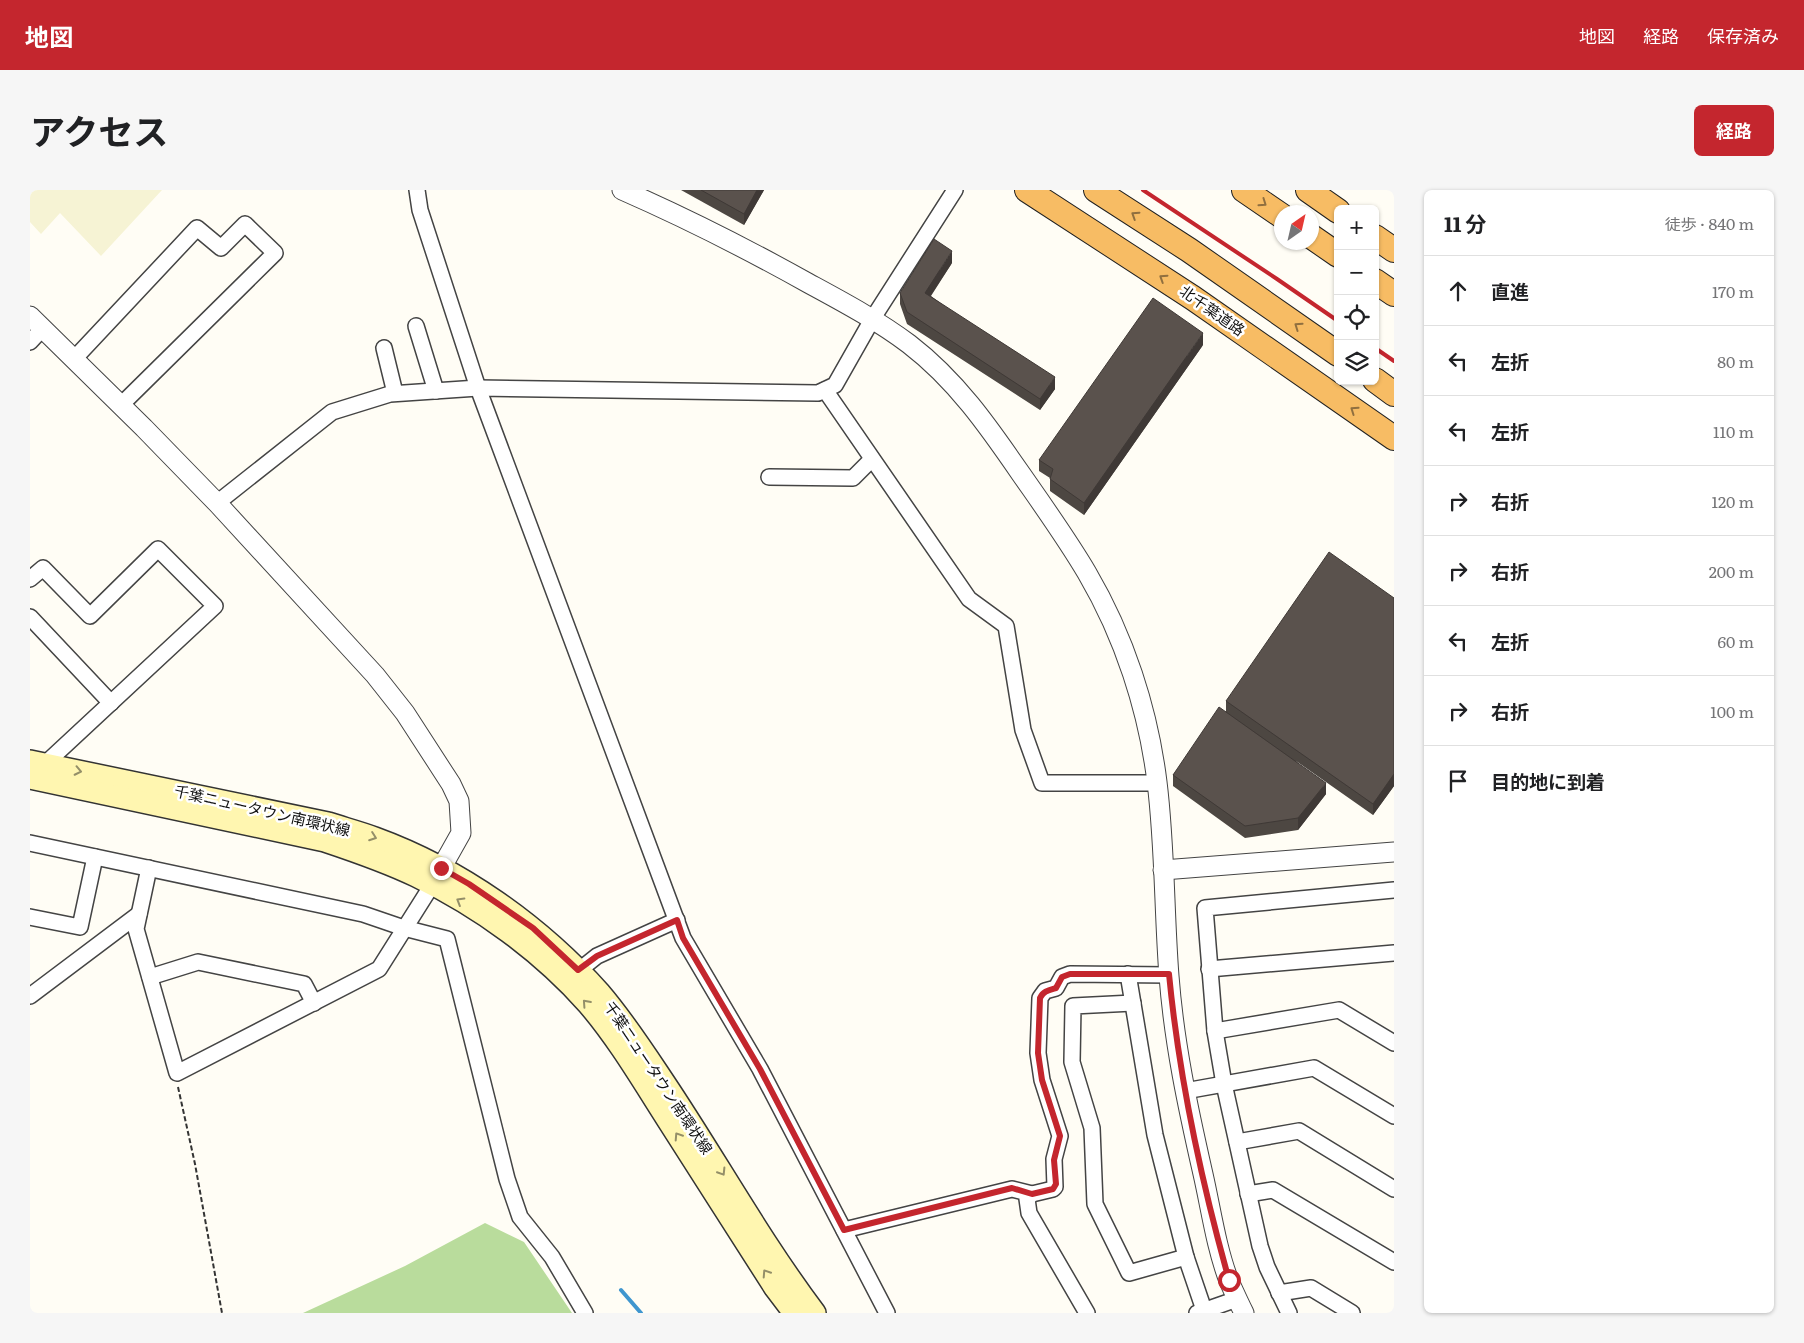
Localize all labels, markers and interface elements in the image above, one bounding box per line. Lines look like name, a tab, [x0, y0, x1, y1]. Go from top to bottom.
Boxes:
text: 地図	[25, 18, 73, 53]
text: 地図	[1579, 22, 1615, 49]
text: 経路	[1643, 22, 1679, 49]
text: 保存済み	[1707, 22, 1779, 49]
text: アクセス	[30, 104, 168, 156]
button: 経路	[1694, 105, 1774, 156]
one-way arrow	[1257, 197, 1267, 206]
north arrow	[1274, 205, 1319, 250]
map controls	[1334, 205, 1379, 385]
button: +	[1334, 205, 1379, 250]
text: 11 分	[1444, 207, 1487, 238]
text: 徒歩 · 840 m	[1665, 211, 1754, 235]
one-way arrow	[1131, 212, 1140, 221]
button: −	[1334, 250, 1379, 295]
one-way arrow	[1159, 275, 1168, 284]
icon: ahead	[1444, 277, 1472, 305]
text: 直進	[1491, 277, 1529, 305]
street label: 北千葉道路	[1176, 279, 1250, 341]
text: 170 m	[1712, 279, 1754, 303]
button: locate	[1334, 295, 1379, 340]
one-way arrow	[1294, 323, 1304, 332]
button: layers	[1334, 340, 1379, 385]
icon: left	[1444, 347, 1472, 375]
text: 左折	[1491, 347, 1529, 375]
text: 80 m	[1717, 349, 1754, 373]
one-way arrow	[1350, 407, 1360, 416]
icon: left	[1444, 417, 1472, 445]
text: 左折	[1491, 417, 1529, 445]
text: 110 m	[1713, 419, 1754, 443]
icon: right	[1444, 487, 1472, 515]
text: 右折	[1491, 487, 1529, 515]
text: 120 m	[1711, 489, 1754, 513]
icon: right	[1444, 557, 1472, 585]
text: 右折	[1491, 557, 1529, 585]
text: 200 m	[1709, 559, 1754, 583]
icon: left	[1444, 627, 1472, 655]
text: 左折	[1491, 627, 1529, 655]
text: 60 m	[1717, 629, 1754, 653]
icon: right	[1444, 697, 1472, 725]
text: 右折	[1491, 697, 1529, 725]
text: 100 m	[1710, 699, 1754, 723]
one-way arrow	[73, 765, 82, 776]
icon: arrive	[1444, 767, 1472, 795]
text: 目的地に到着	[1491, 767, 1605, 795]
street label: 千葉ニュータウン南環状線	[172, 778, 353, 841]
one-way arrow	[368, 831, 376, 841]
route end	[430, 857, 453, 880]
one-way arrow	[457, 897, 466, 907]
street label: 千葉ニュータウン南環状線	[599, 996, 719, 1158]
one-way arrow	[582, 999, 591, 1008]
one-way arrow	[675, 1133, 684, 1142]
one-way arrow	[716, 1166, 725, 1176]
one-way arrow	[762, 1269, 772, 1278]
route start	[1218, 1269, 1241, 1292]

